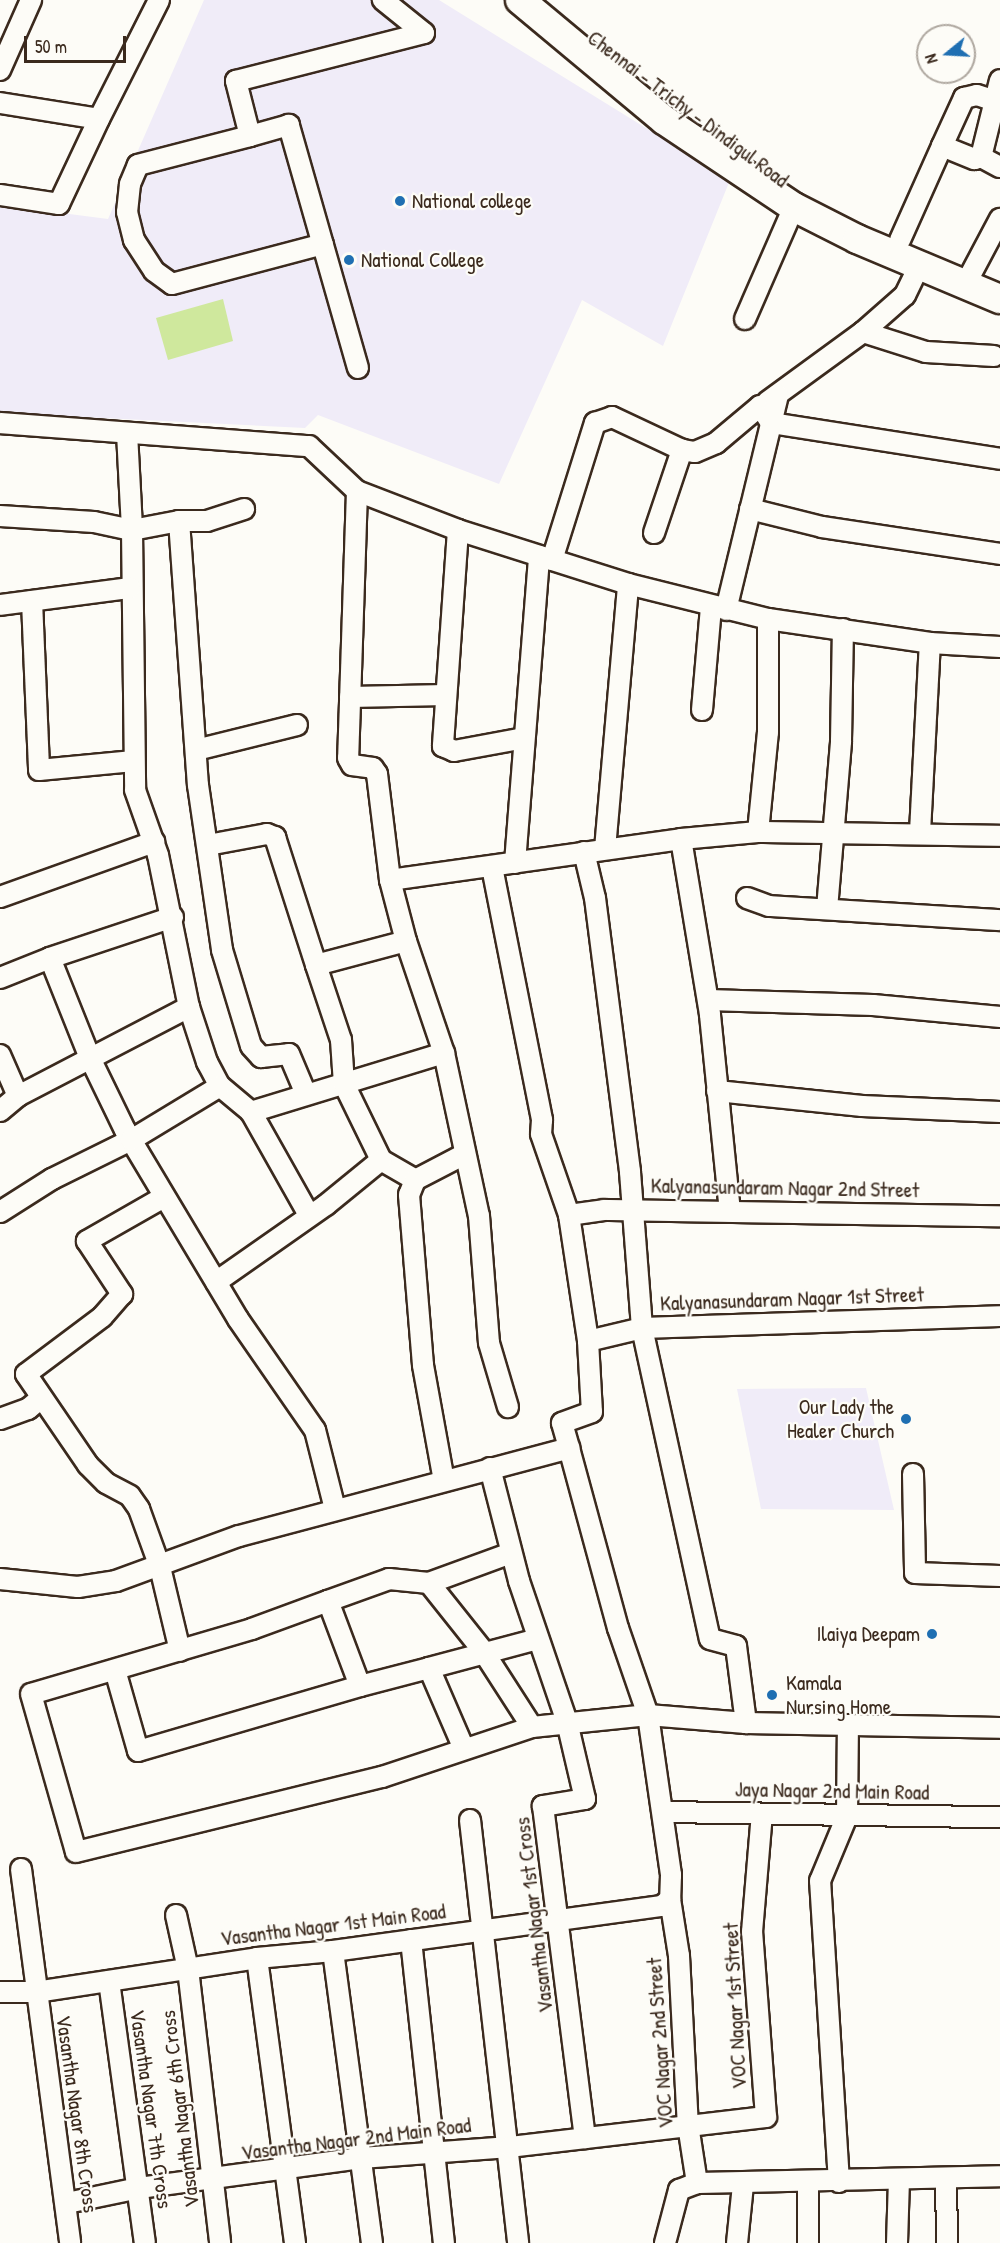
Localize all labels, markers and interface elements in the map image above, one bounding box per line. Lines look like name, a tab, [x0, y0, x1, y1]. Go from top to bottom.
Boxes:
scale bar	[27, 24, 129, 62]
north arrow	[916, 24, 976, 84]
street label: Chennai - Trichy - Dindigul Road	[583, 25, 793, 193]
text: 50 m	[35, 34, 67, 59]
text: N	[919, 52, 943, 66]
place label: National college	[412, 188, 532, 214]
marker: National college	[393, 194, 407, 208]
place label: National College	[361, 247, 484, 273]
marker: National College	[342, 253, 356, 267]
street label: Kalyanasundaram Nagar 2nd Street	[651, 1173, 919, 1203]
street label: Kalyanasundaram Nagar 1st Street	[660, 1282, 924, 1316]
place label: Our Lady the Healer Church	[787, 1394, 894, 1444]
marker: Our Lady the Healer Church	[899, 1412, 913, 1426]
place label: Ilaiya Deepam	[816, 1621, 920, 1647]
marker: Ilaiya Deepam	[925, 1627, 939, 1641]
place label: Kamala Nursing Home	[786, 1670, 891, 1720]
marker: Kamala Nursing Home	[763, 1686, 781, 1704]
street label: Jaya Nagar 2nd Main Road	[735, 1777, 929, 1805]
street label: Vasantha Nagar 1st Cross	[509, 1816, 559, 2014]
street label: Vasantha Nagar 1st Main Road	[219, 1899, 447, 1951]
street label: VOC Nagar 1st Street	[718, 1922, 752, 2090]
street label: VOC Nagar 2nd Street	[641, 1957, 679, 2129]
street label: Vasantha Nagar 7th Cross	[125, 2008, 177, 2210]
street label: Vasantha Nagar 6th Cross	[155, 2009, 205, 2209]
street label: Vasantha Nagar 8th Cross	[51, 2014, 103, 2214]
street label: Vasantha Nagar 2nd Main Road	[240, 2112, 472, 2166]

